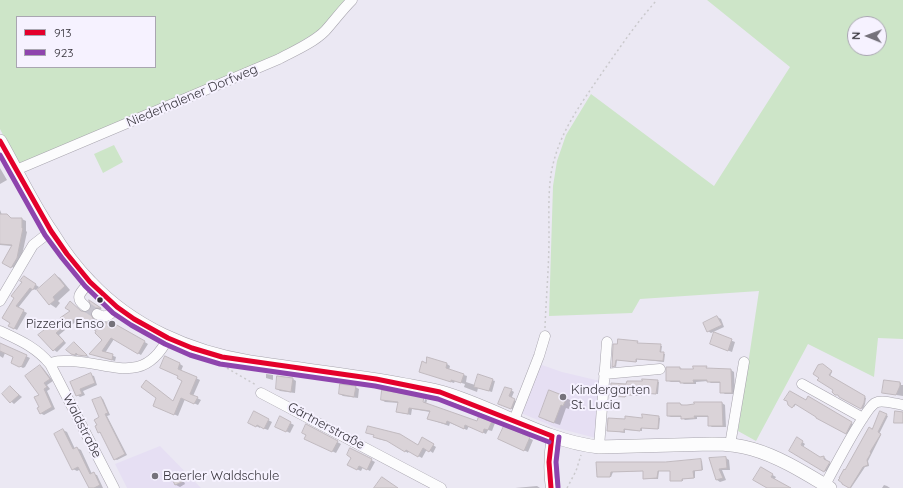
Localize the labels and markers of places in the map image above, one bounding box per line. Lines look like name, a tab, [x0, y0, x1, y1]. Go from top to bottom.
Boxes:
unlabelled marker	[95, 295, 105, 305]
place label: Pizzeria Enso	[26, 316, 104, 332]
marker: Pizzeria Enso	[107, 319, 117, 329]
place label: Kindergarten St. Lucia	[571, 382, 650, 413]
marker: Kindergarten St. Lucia	[558, 392, 568, 402]
place label: Baerler Waldschule	[163, 468, 279, 484]
marker: Baerler Waldschule	[150, 471, 160, 481]

